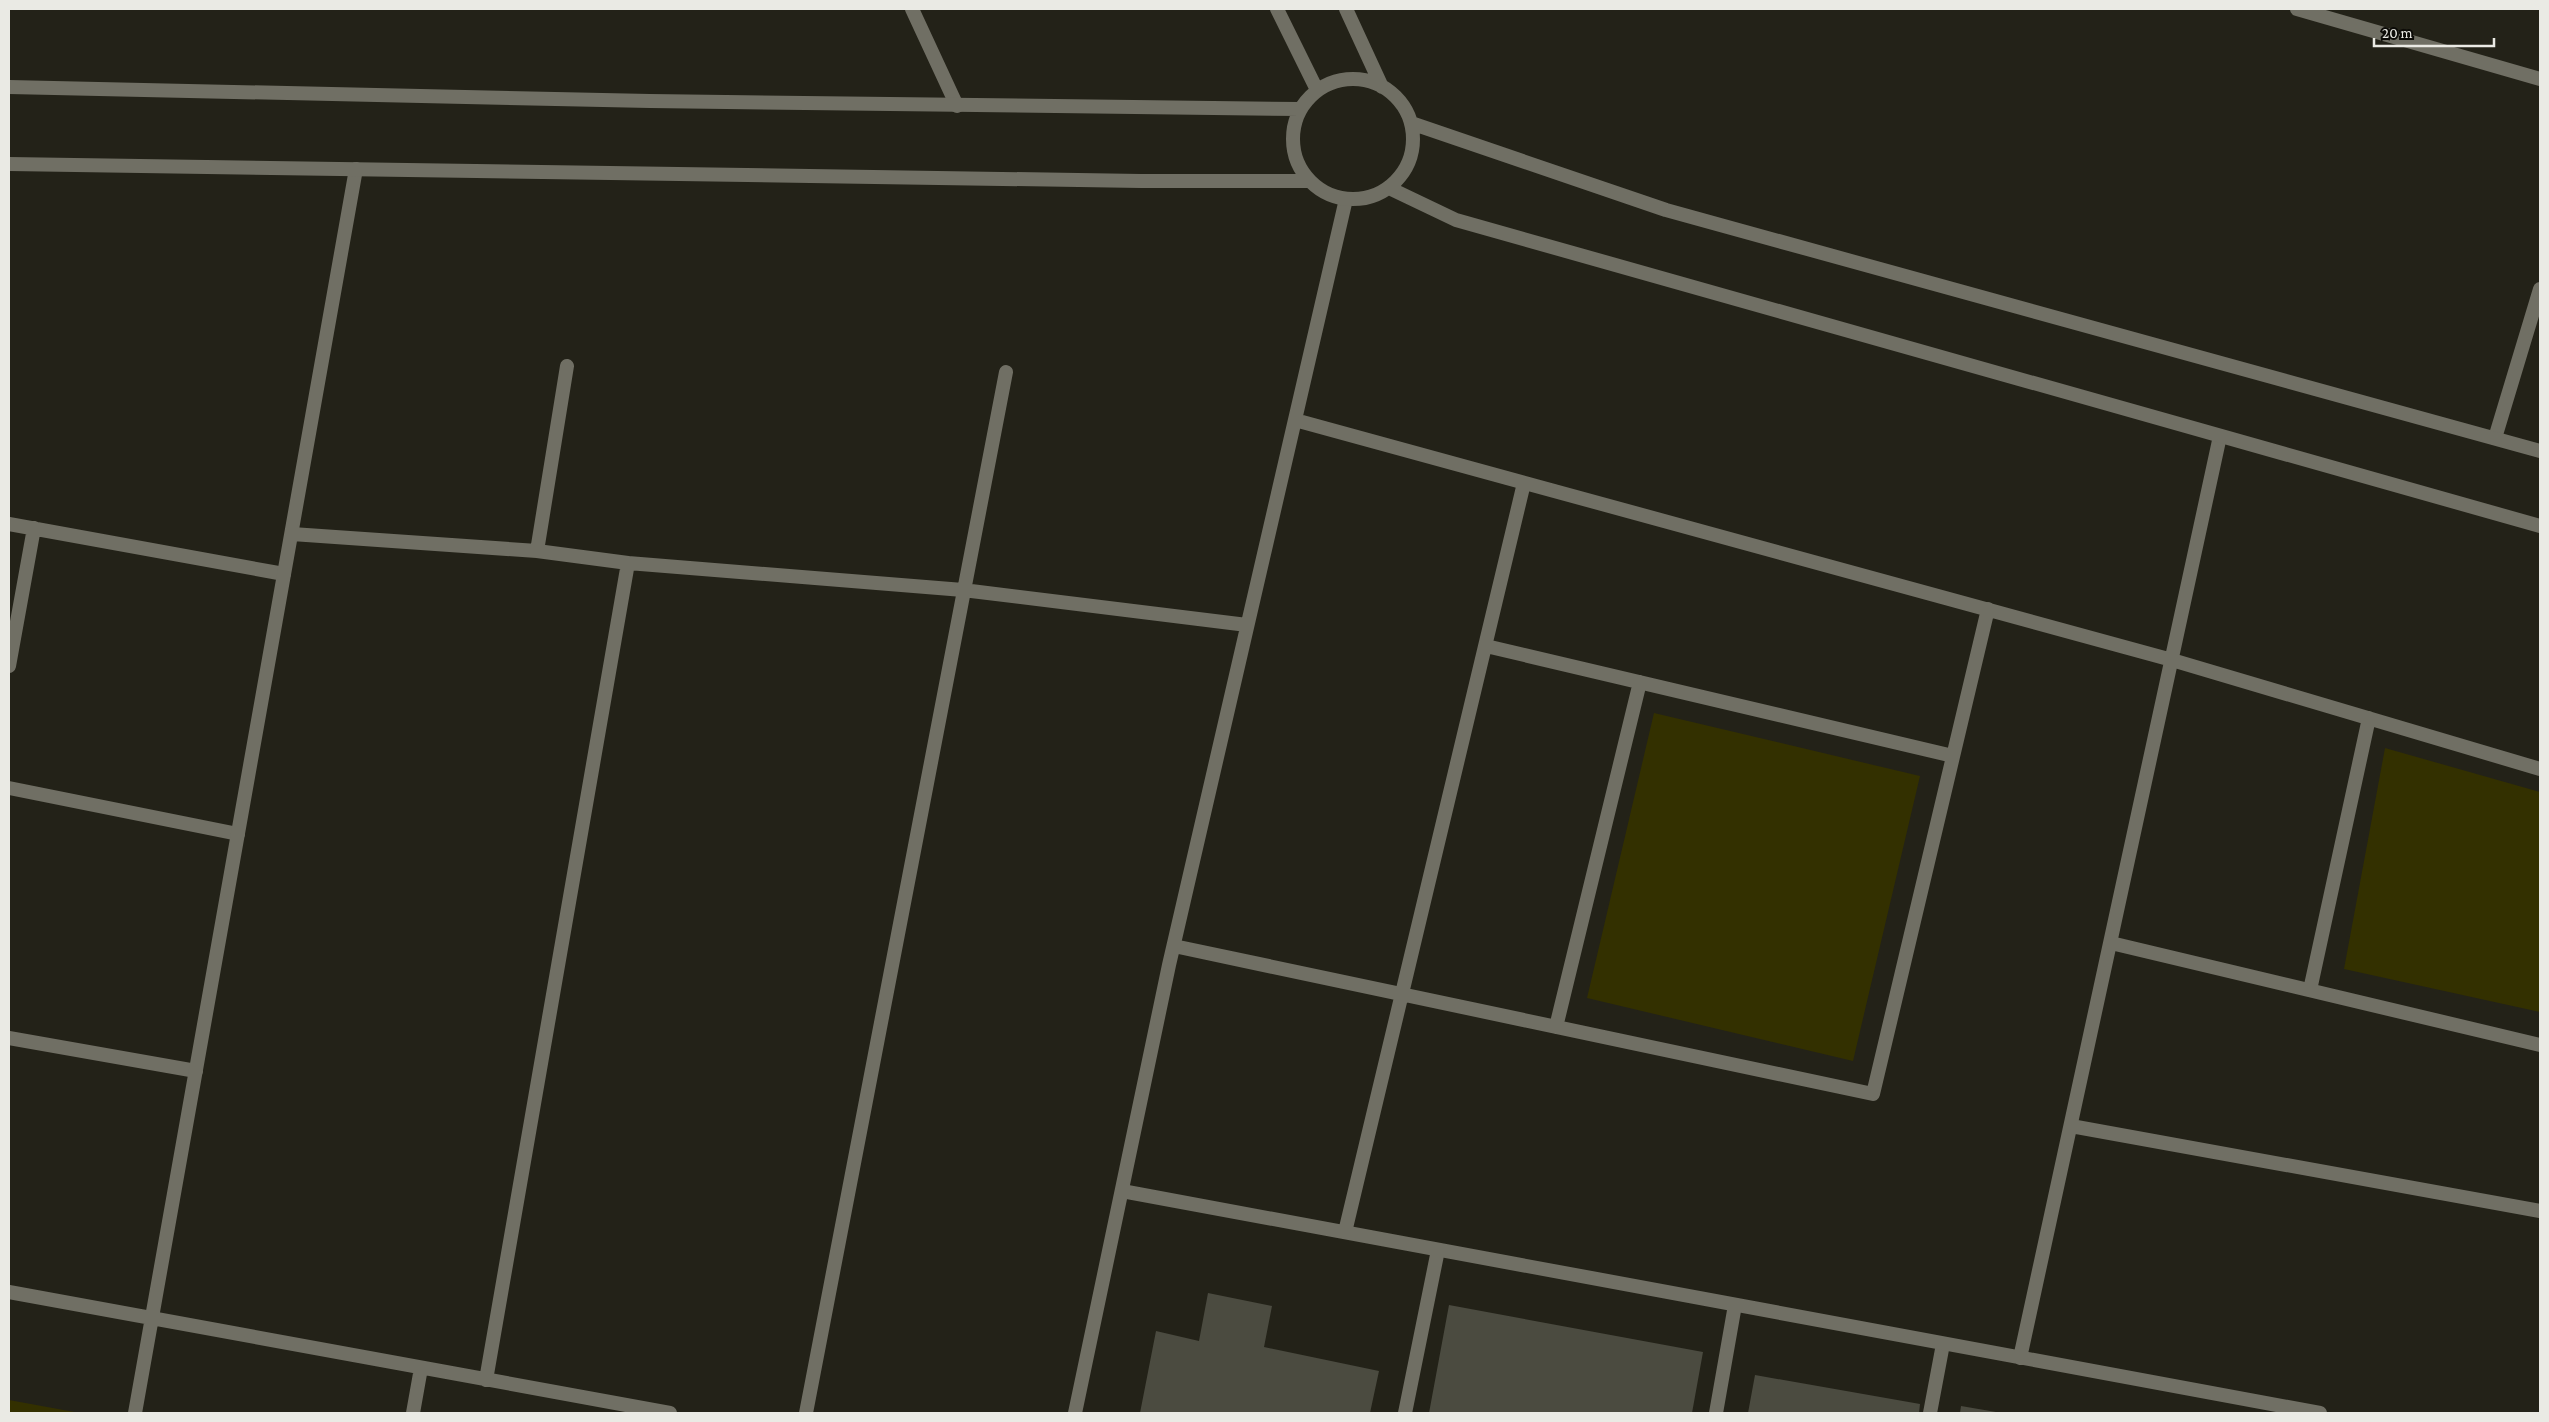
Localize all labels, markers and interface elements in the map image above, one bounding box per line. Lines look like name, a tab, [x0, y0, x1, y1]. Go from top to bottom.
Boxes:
scale bar	[2374, 15, 2494, 47]
text: 20 m	[2382, 25, 2413, 41]

